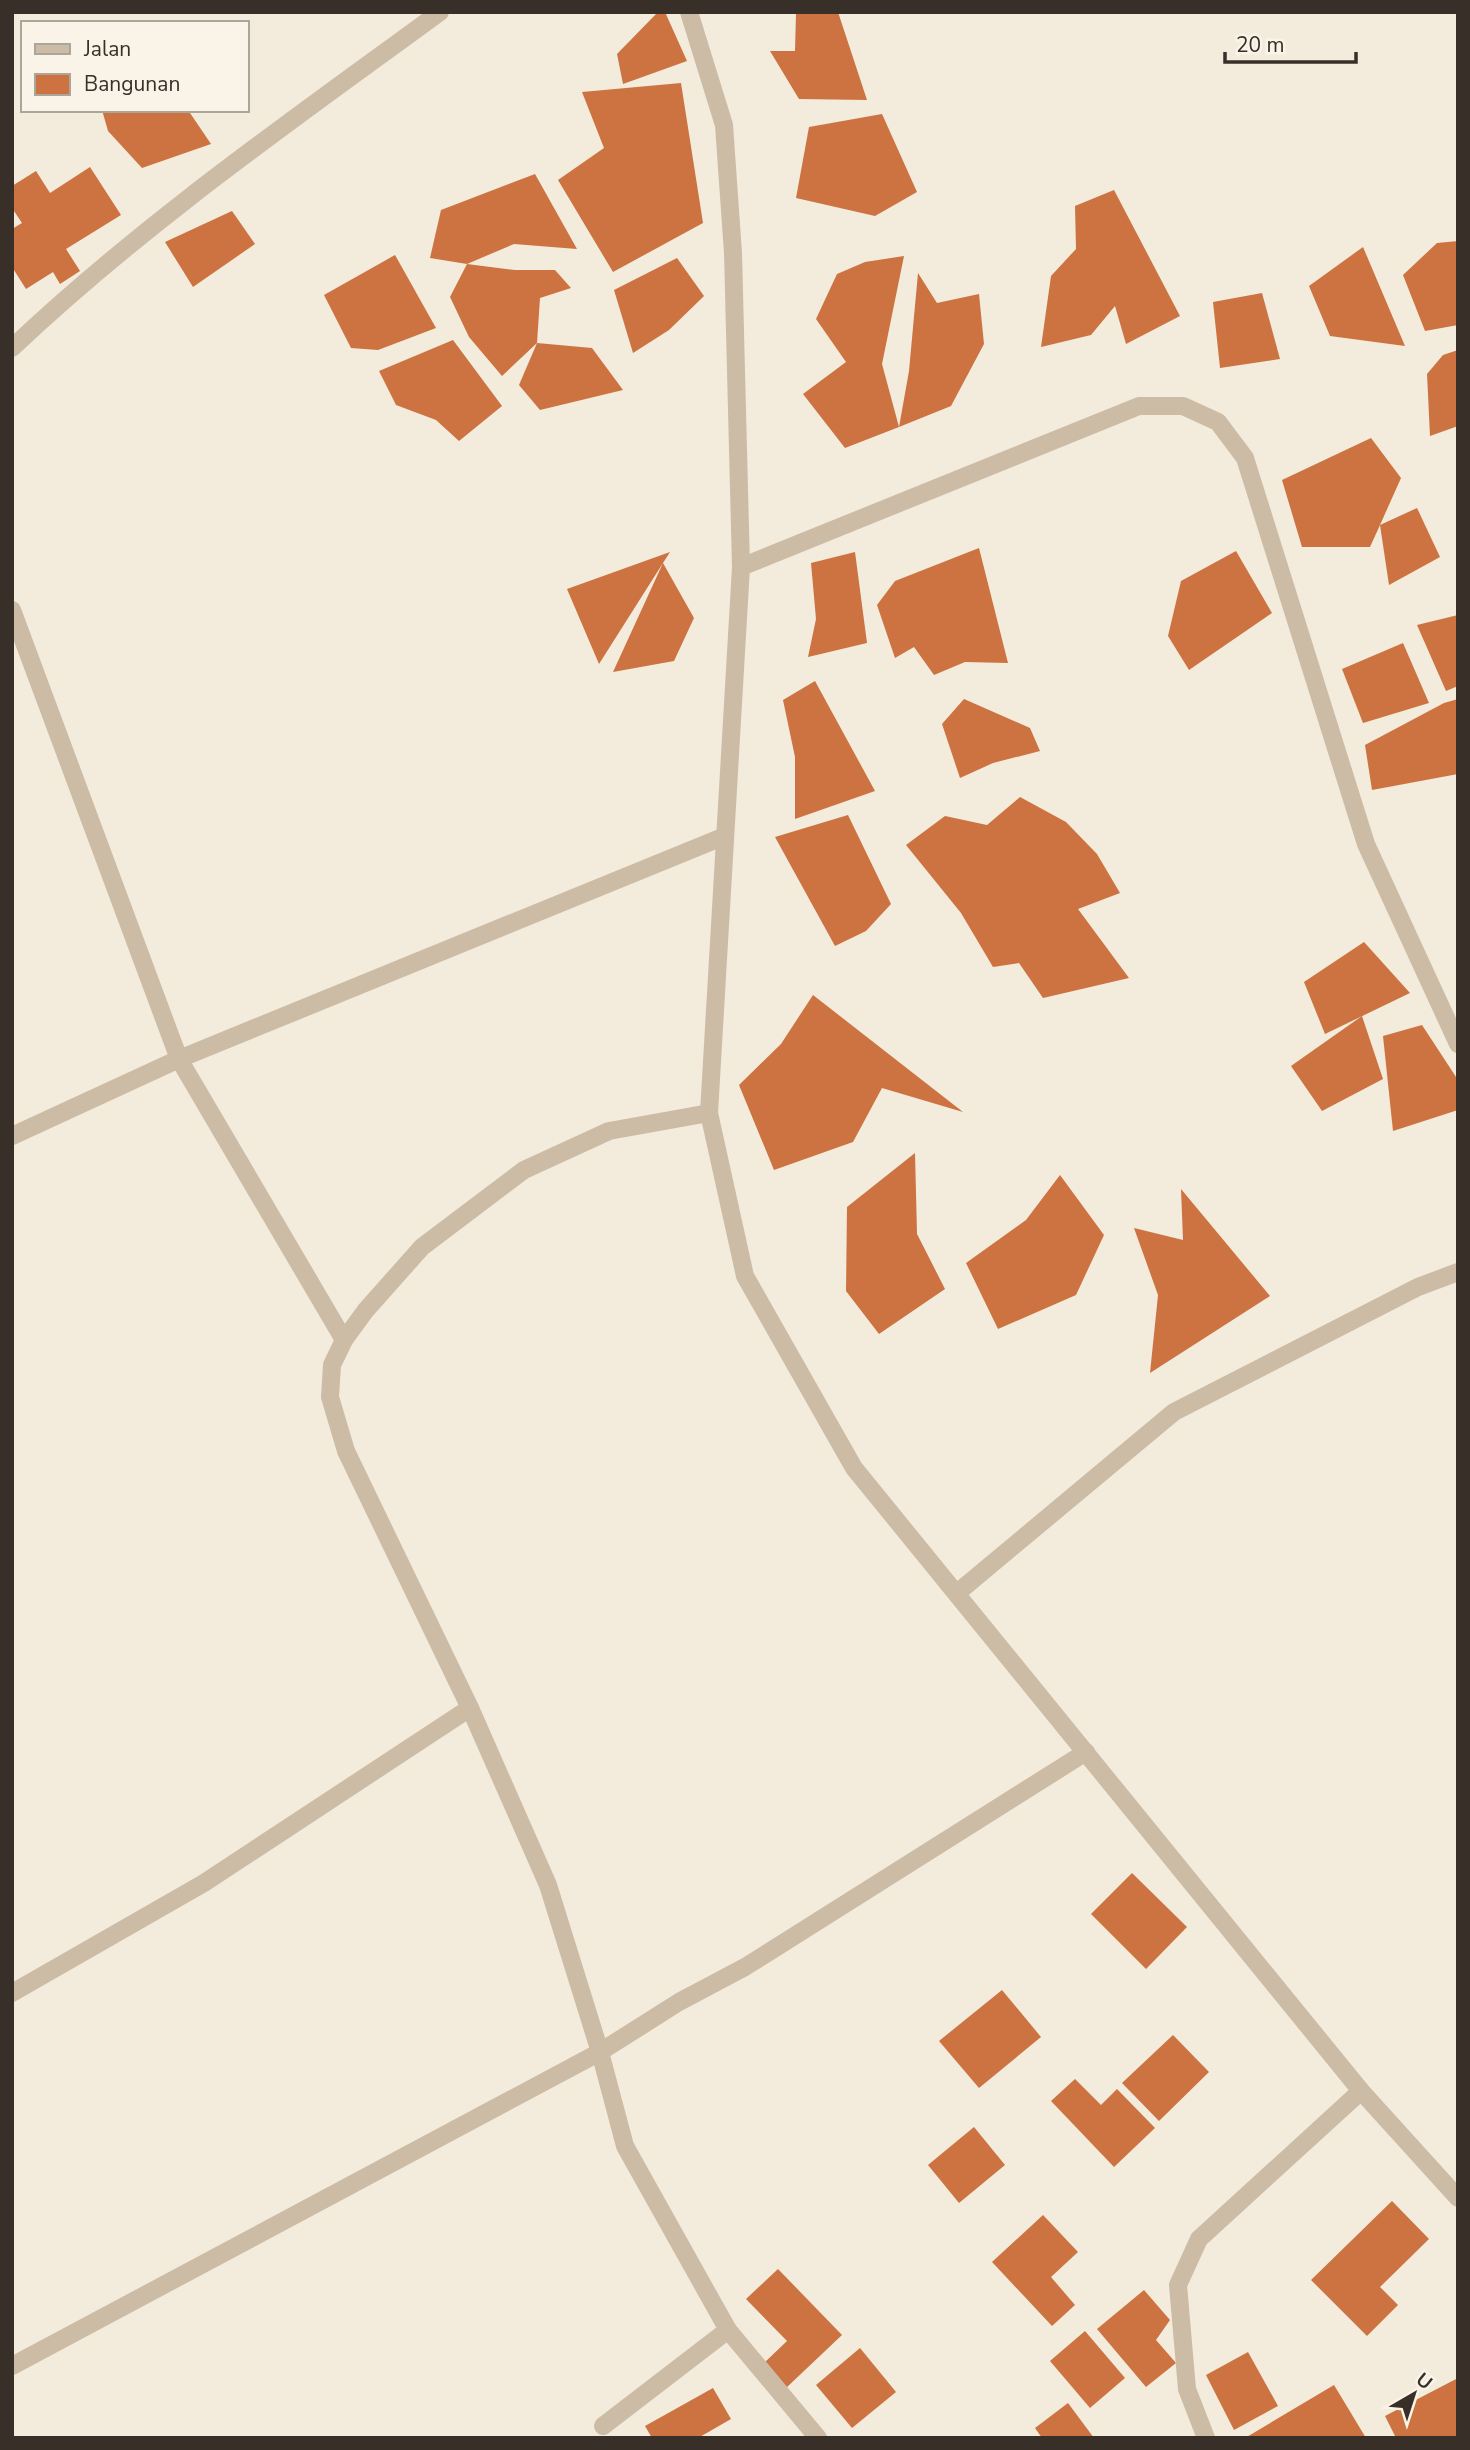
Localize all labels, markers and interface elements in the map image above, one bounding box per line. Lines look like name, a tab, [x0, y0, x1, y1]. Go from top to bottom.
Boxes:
legend	[21, 21, 248, 112]
scale bar	[1225, 21, 1356, 65]
text: 20 m	[1236, 31, 1285, 59]
text: Jalan	[83, 35, 131, 63]
text: Bangunan	[84, 70, 180, 98]
north arrow	[1379, 2359, 1449, 2429]
text: U	[1410, 2367, 1438, 2396]

